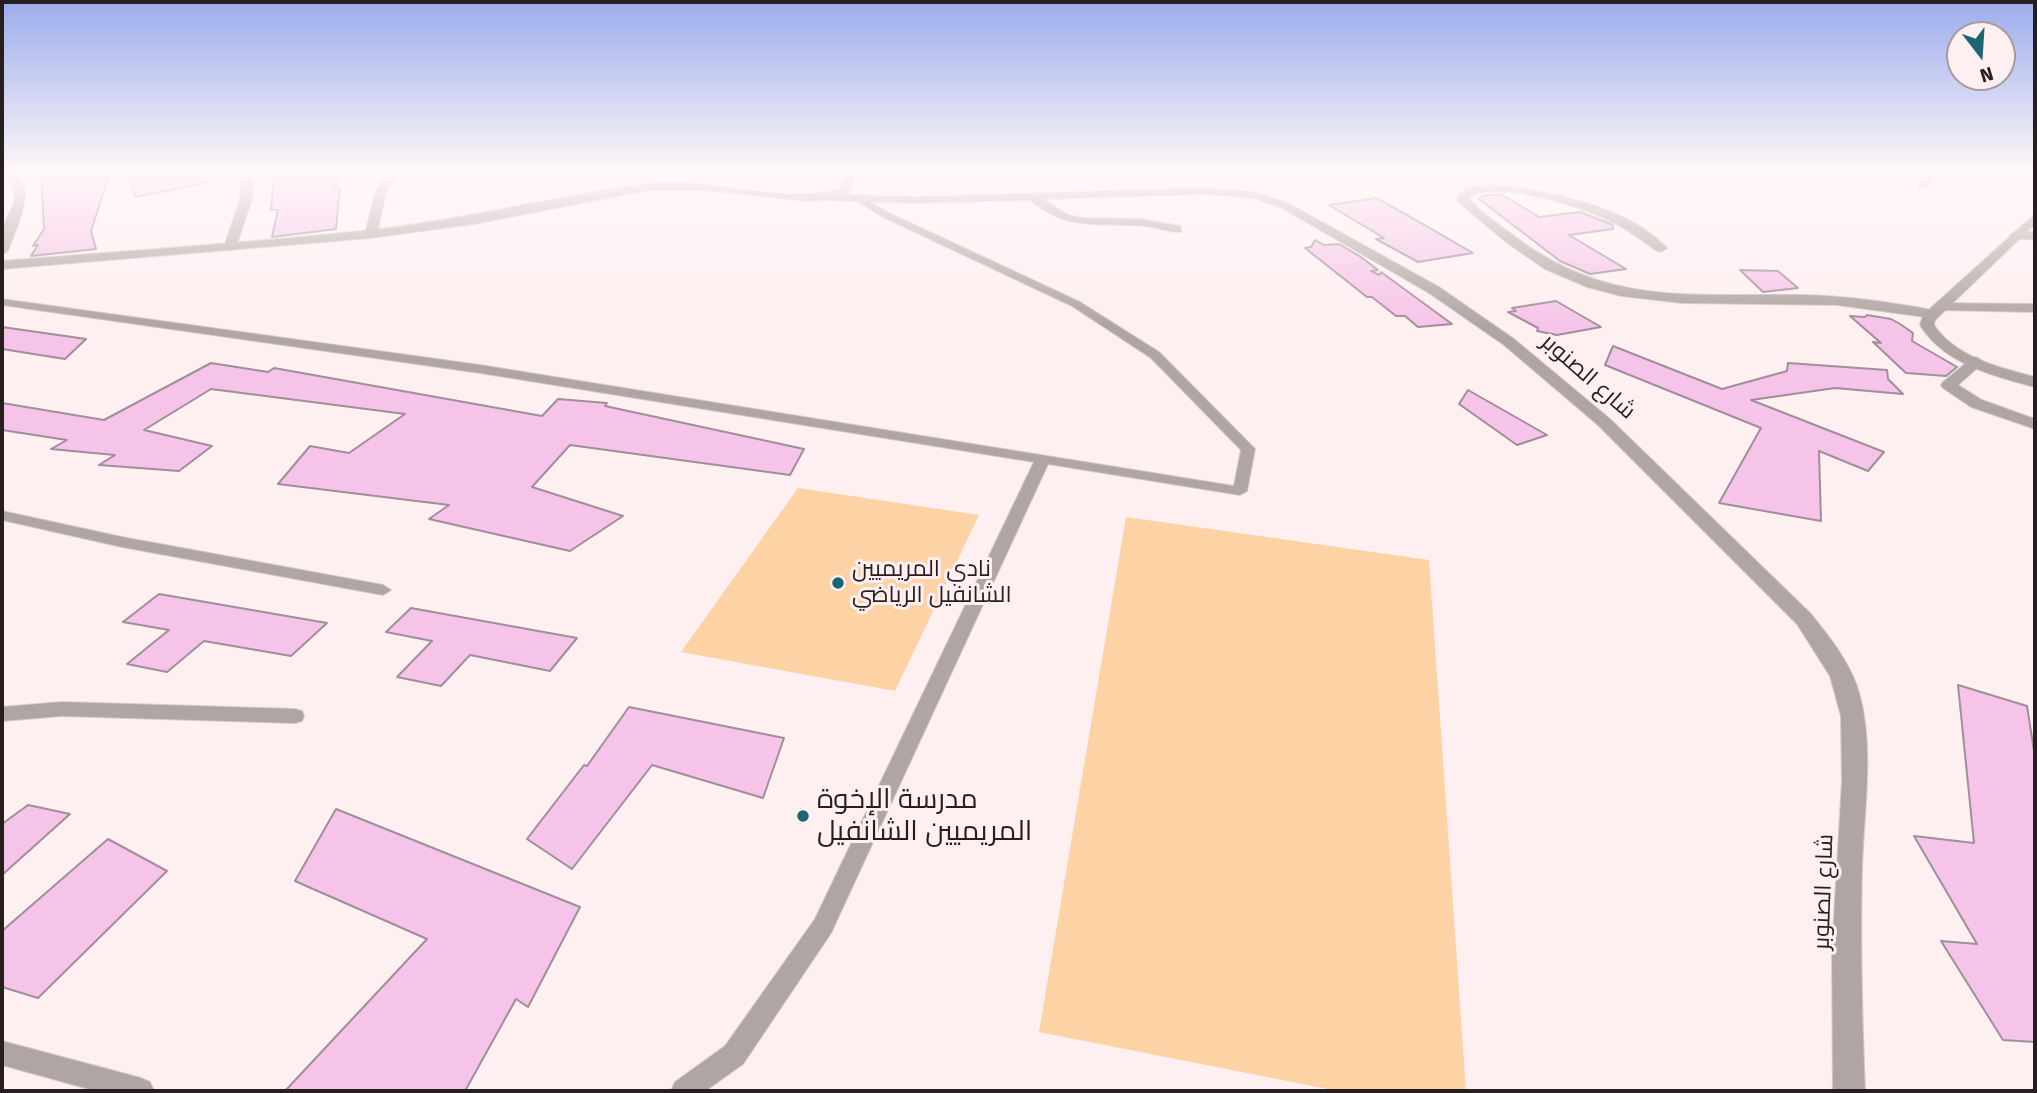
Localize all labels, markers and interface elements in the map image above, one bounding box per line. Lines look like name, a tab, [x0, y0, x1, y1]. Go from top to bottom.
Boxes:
north arrow	[1946, 21, 2016, 91]
text: N	[1977, 62, 1996, 87]
street label: شارع الصنوبر	[1535, 329, 1641, 425]
place label: نادي المريميين الشانفيل الرياضي	[852, 556, 1012, 610]
marker: نادي المريميين الشانفيل الرياضي	[830, 575, 846, 591]
place label: مدرسة الإخوة المريميين الشانفيل	[817, 783, 1032, 849]
marker: مدرسة الإخوة المريميين الشانفيل	[795, 808, 811, 824]
street label: شارع الصنوبر	[1808, 834, 1840, 950]

